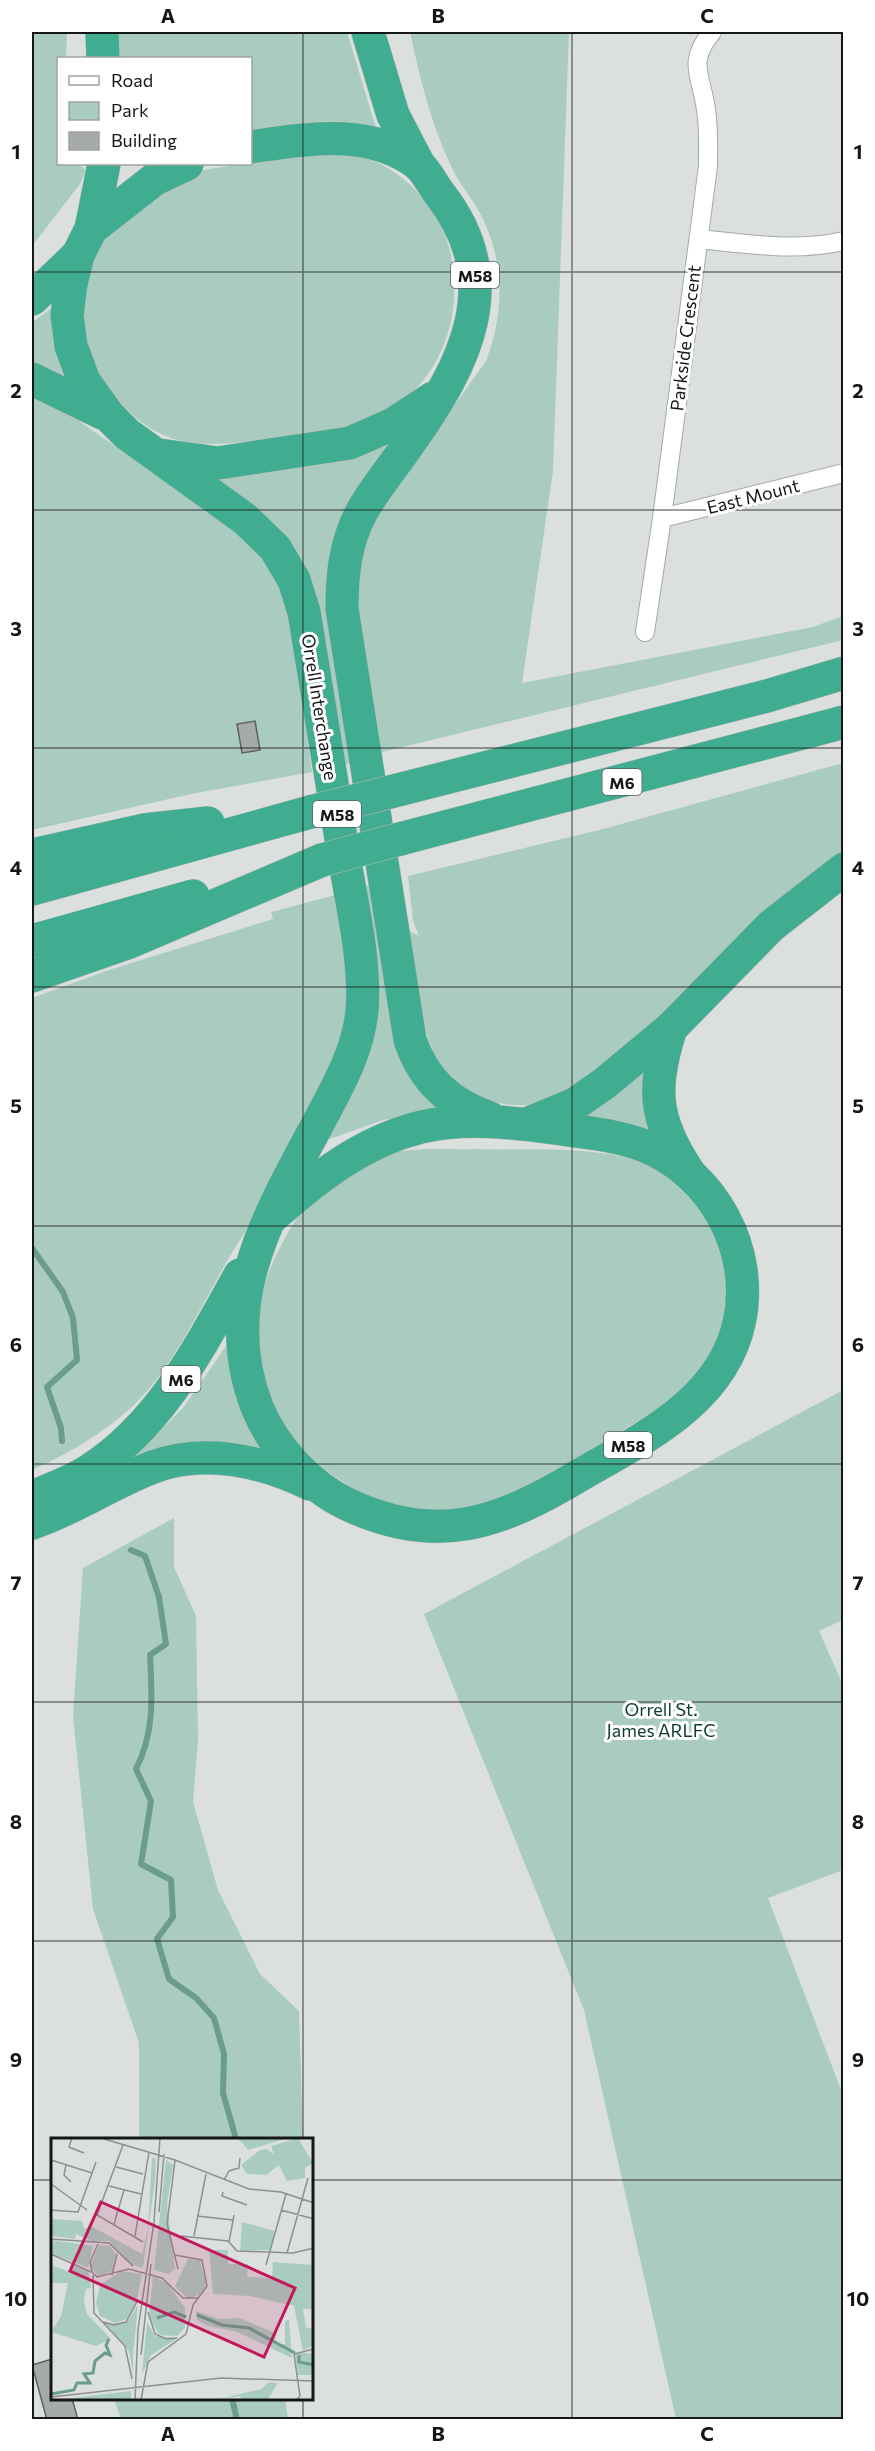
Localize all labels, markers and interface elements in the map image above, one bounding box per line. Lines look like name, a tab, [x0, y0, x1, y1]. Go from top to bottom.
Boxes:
text: A	[161, 3, 175, 27]
text: B	[431, 3, 445, 27]
text: C	[700, 3, 714, 27]
legend	[57, 57, 252, 165]
text: Road	[111, 69, 153, 91]
text: Park	[111, 99, 149, 121]
text: Building	[111, 129, 177, 151]
text: 1	[11, 139, 21, 163]
text: 1	[853, 139, 863, 163]
road number: M58	[451, 262, 499, 288]
street label: Parkside Crescent	[665, 264, 705, 412]
text: 2	[10, 378, 22, 402]
text: 2	[852, 378, 864, 402]
street label: East Mount	[704, 474, 802, 518]
text: 3	[10, 616, 22, 640]
text: 3	[852, 616, 864, 640]
street label: Orrell Interchange	[298, 632, 342, 782]
road number: M6	[602, 769, 642, 795]
road number: M58	[313, 801, 361, 827]
text: 4	[10, 855, 22, 879]
text: 4	[852, 855, 864, 879]
text: 5	[10, 1093, 22, 1117]
text: 5	[852, 1093, 864, 1117]
text: 6	[10, 1332, 22, 1356]
text: 6	[852, 1332, 864, 1356]
road number: M6	[162, 1366, 201, 1392]
road number: M58	[604, 1432, 652, 1458]
text: 7	[11, 1570, 22, 1594]
text: 7	[853, 1570, 864, 1594]
park label: Orrell St. James ARLFC	[607, 1698, 715, 1741]
text: 8	[10, 1809, 22, 1833]
text: 8	[852, 1809, 864, 1833]
text: 9	[10, 2047, 22, 2071]
text: 9	[852, 2047, 864, 2071]
inset map	[51, 2138, 314, 2400]
text: 10	[5, 2286, 27, 2310]
text: 10	[847, 2286, 869, 2310]
text: A	[161, 2421, 175, 2445]
text: B	[431, 2421, 445, 2445]
text: C	[700, 2421, 714, 2445]

